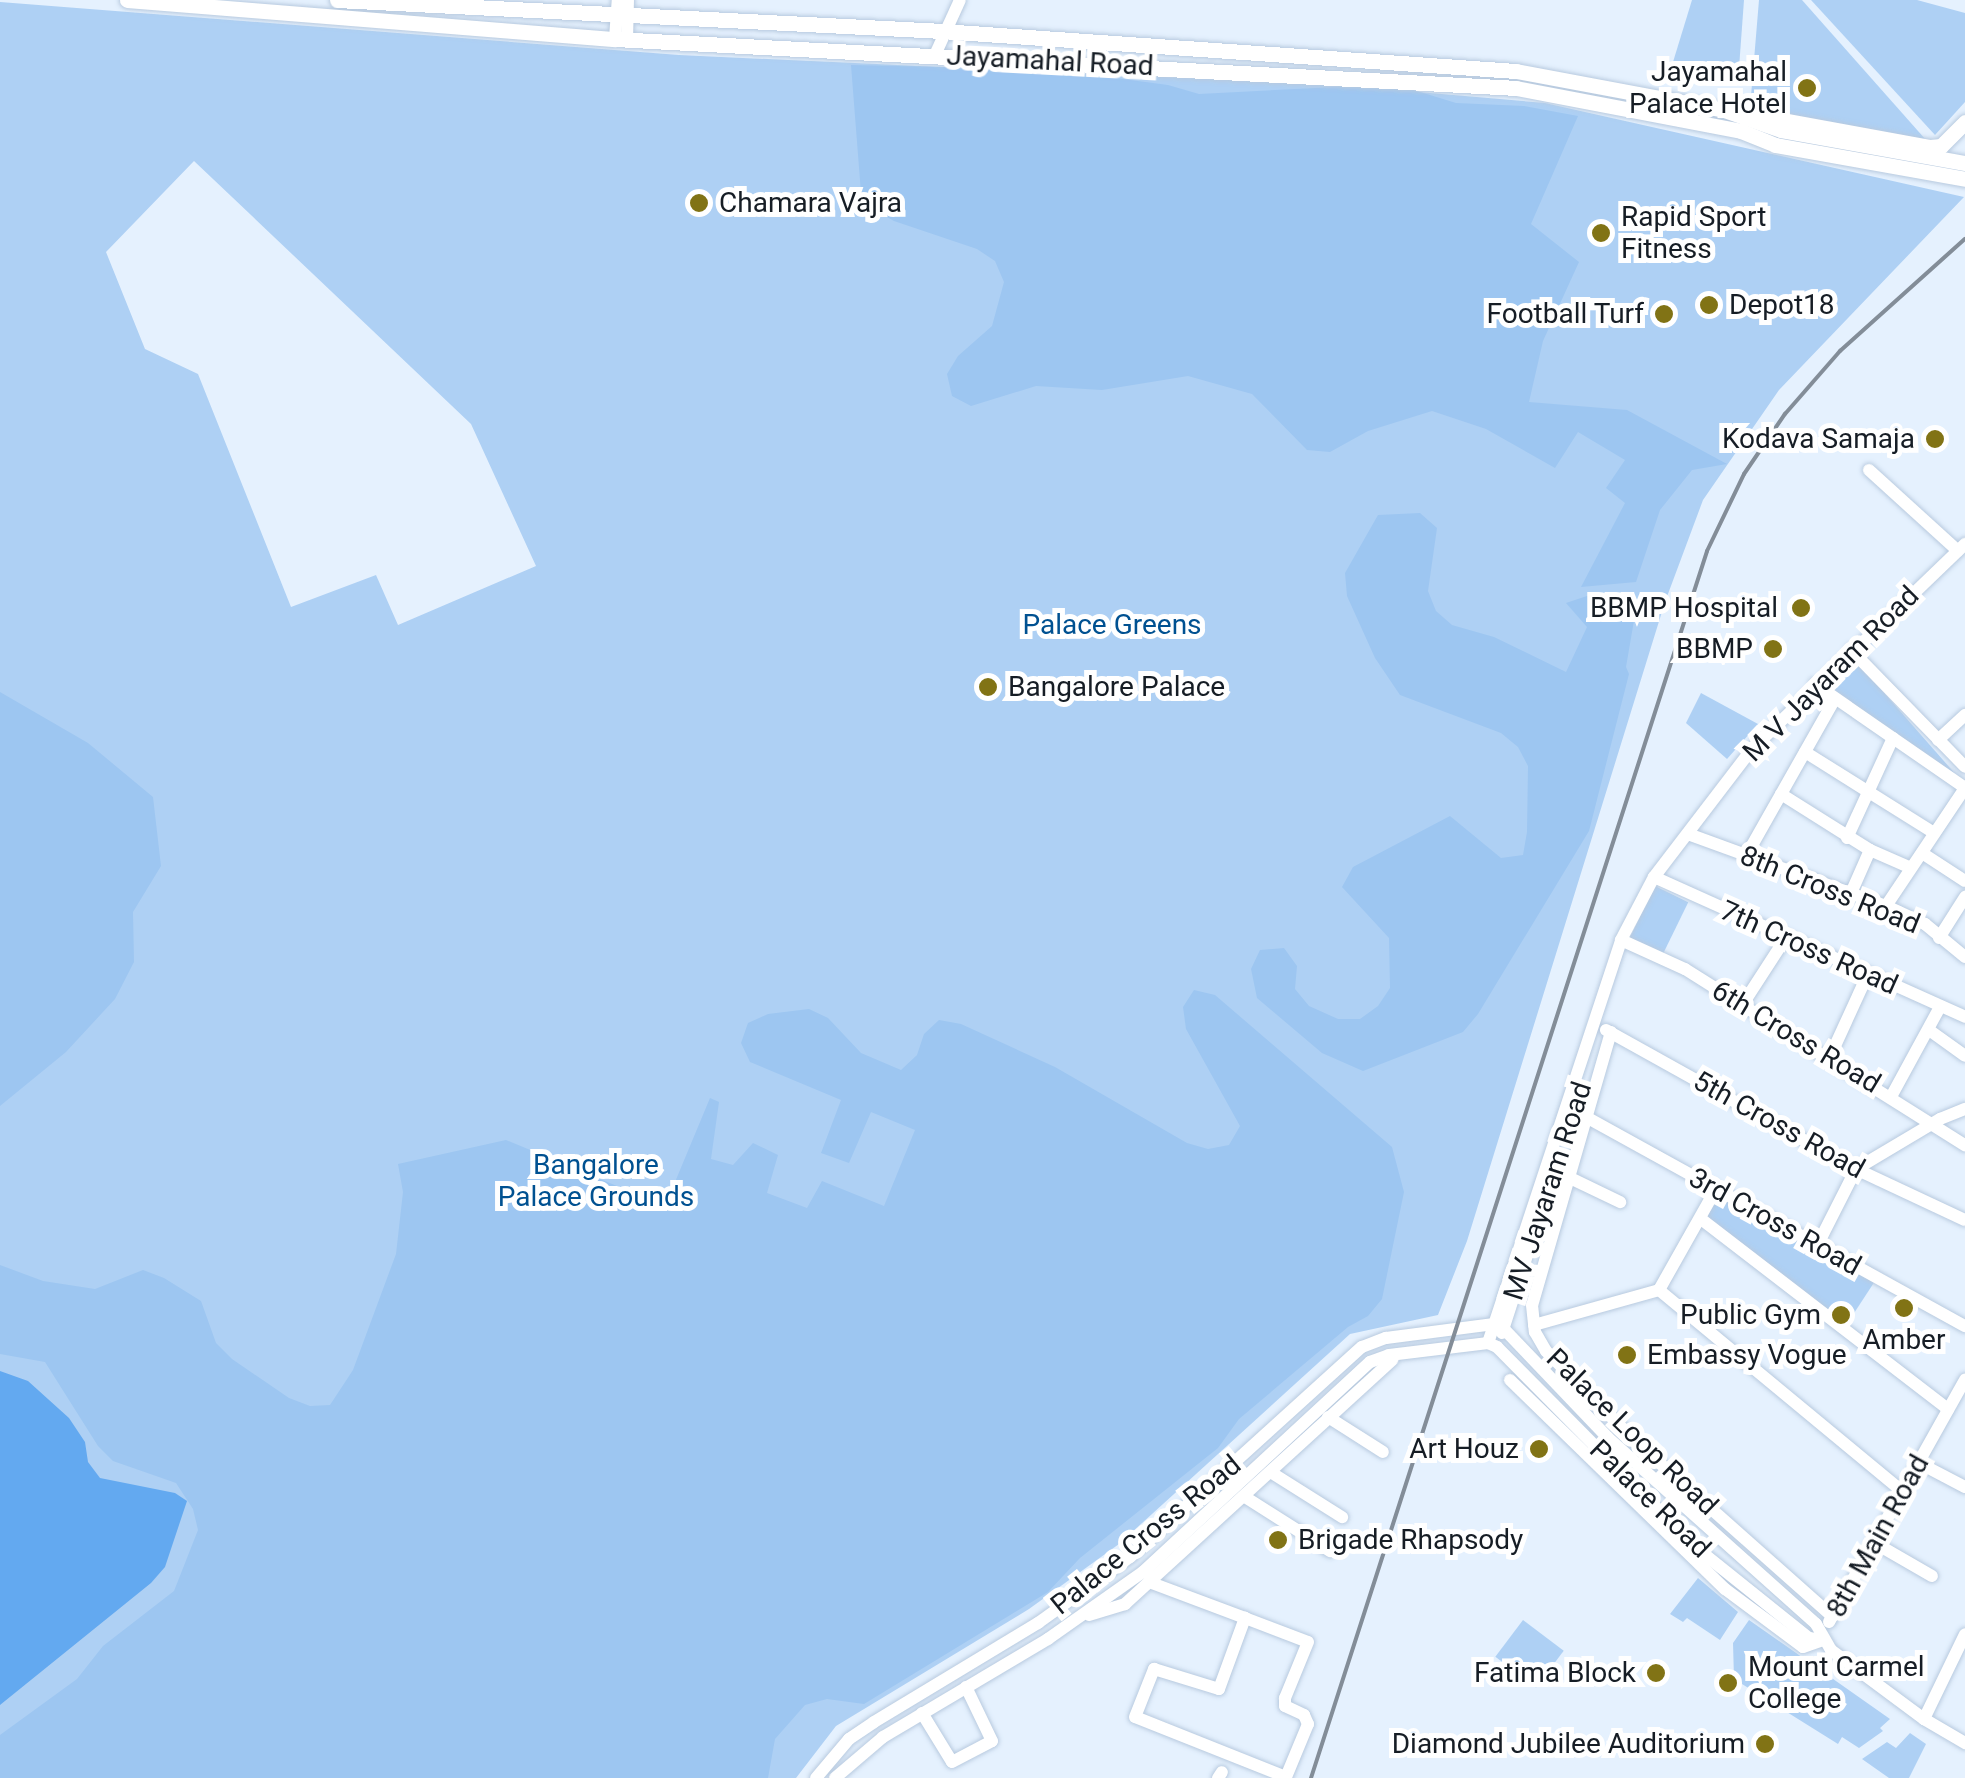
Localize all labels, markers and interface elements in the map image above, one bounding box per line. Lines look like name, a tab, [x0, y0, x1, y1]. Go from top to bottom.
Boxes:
street label: Jayamahal Road	[946, 39, 1154, 83]
place label: Jayamahal Palace Hotel	[1629, 55, 1787, 121]
marker: Jayamahal Palace Hotel	[1796, 77, 1818, 99]
place label: Chamara Vajra	[719, 186, 902, 220]
marker: Chamara Vajra	[688, 192, 710, 214]
place label: Rapid Sport Fitness	[1621, 200, 1766, 266]
marker: Rapid Sport Fitness	[1590, 222, 1612, 244]
place label: Depot18	[1729, 288, 1835, 322]
marker: Depot18	[1698, 294, 1720, 316]
place label: Football Turf	[1486, 297, 1644, 331]
marker: Football Turf	[1653, 303, 1675, 325]
place label: Kodava Samaja	[1722, 422, 1915, 456]
marker: Kodava Samaja	[1924, 428, 1946, 450]
street label: M V Jayaram Road	[1736, 579, 1926, 769]
place label: BBMP Hospital	[1590, 591, 1778, 625]
marker: BBMP Hospital	[1788, 595, 1814, 621]
park label: Palace Greens	[1022, 608, 1202, 642]
place label: BBMP	[1676, 632, 1753, 666]
marker: BBMP	[1762, 638, 1784, 660]
place label: Bangalore Palace	[1008, 670, 1225, 704]
marker: Bangalore Palace	[977, 676, 999, 698]
street label: 8th Cross Road	[1735, 839, 1925, 941]
street label: 7th Cross Road	[1715, 894, 1903, 1002]
street label: 6th Cross Road	[1706, 973, 1886, 1101]
street label: 5th Cross Road	[1687, 1064, 1871, 1186]
street label: MV Jayaram Road	[1497, 1077, 1599, 1305]
park label: Bangalore Palace Grounds	[498, 1148, 694, 1214]
street label: 3rd Cross Road	[1683, 1161, 1867, 1283]
marker: Amber	[1893, 1297, 1915, 1319]
place label: Public Gym	[1680, 1298, 1821, 1332]
marker: Public Gym	[1830, 1304, 1852, 1326]
place label: Amber	[1863, 1323, 1945, 1357]
place label: Embassy Vogue	[1647, 1338, 1847, 1372]
street label: Palace Loop Road	[1539, 1342, 1725, 1522]
marker: Embassy Vogue	[1616, 1344, 1638, 1366]
place label: Art Houz	[1409, 1432, 1519, 1466]
street label: Palace Road	[1582, 1433, 1718, 1565]
marker: Art Houz	[1528, 1438, 1550, 1460]
street label: Palace Cross Road	[1044, 1448, 1248, 1622]
street label: 8th Main Road	[1820, 1449, 1936, 1623]
place label: Brigade Rhapsody	[1298, 1523, 1523, 1557]
marker: Brigade Rhapsody	[1267, 1529, 1289, 1551]
place label: Mount Carmel College	[1748, 1650, 1925, 1716]
place label: Fatima Block	[1474, 1656, 1636, 1690]
marker: Fatima Block	[1645, 1662, 1667, 1684]
marker: Mount Carmel College	[1717, 1672, 1739, 1694]
place label: Diamond Jubilee Auditorium	[1392, 1727, 1745, 1761]
marker: Diamond Jubilee Auditorium	[1754, 1733, 1776, 1755]

